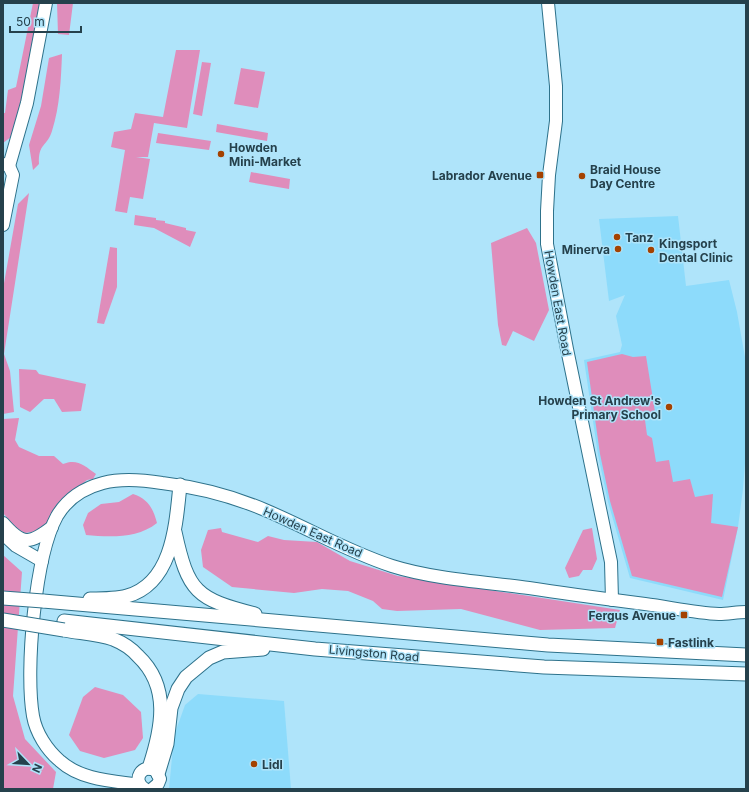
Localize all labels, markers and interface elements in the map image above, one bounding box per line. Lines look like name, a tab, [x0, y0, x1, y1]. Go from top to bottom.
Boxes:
scale bar	[10, 8, 81, 34]
text: 50 m	[16, 14, 45, 29]
place label: Howden Mini-Market	[229, 140, 302, 169]
marker: Howden Mini-Market	[216, 149, 226, 159]
place label: Braid House Day Centre	[590, 162, 661, 191]
place label: Labrador Avenue	[432, 168, 532, 183]
marker: Labrador Avenue	[535, 170, 545, 180]
marker: Braid House Day Centre	[577, 171, 587, 181]
place label: Tanz	[625, 230, 654, 245]
marker: Tanz	[612, 232, 622, 242]
place label: Kingsport Dental Clinic	[659, 236, 733, 265]
place label: Minerva	[562, 242, 610, 257]
marker: Minerva	[613, 244, 623, 254]
marker: Kingsport Dental Clinic	[646, 245, 656, 255]
street label: Howden East Road	[541, 249, 575, 357]
place label: Howden St Andrew's Primary School	[538, 393, 661, 422]
marker: Howden St Andrew's Primary School	[664, 402, 674, 412]
street label: Howden East Road	[261, 503, 365, 561]
place label: Fergus Avenue	[589, 608, 676, 623]
marker: Fergus Avenue	[679, 610, 689, 620]
place label: Fastlink	[668, 635, 714, 650]
marker: Fastlink	[655, 637, 665, 647]
street label: Livingston Road	[328, 642, 420, 664]
north arrow	[8, 744, 48, 784]
place label: Lidl	[262, 757, 283, 772]
marker: Lidl	[249, 759, 259, 769]
text: N	[29, 761, 45, 775]

